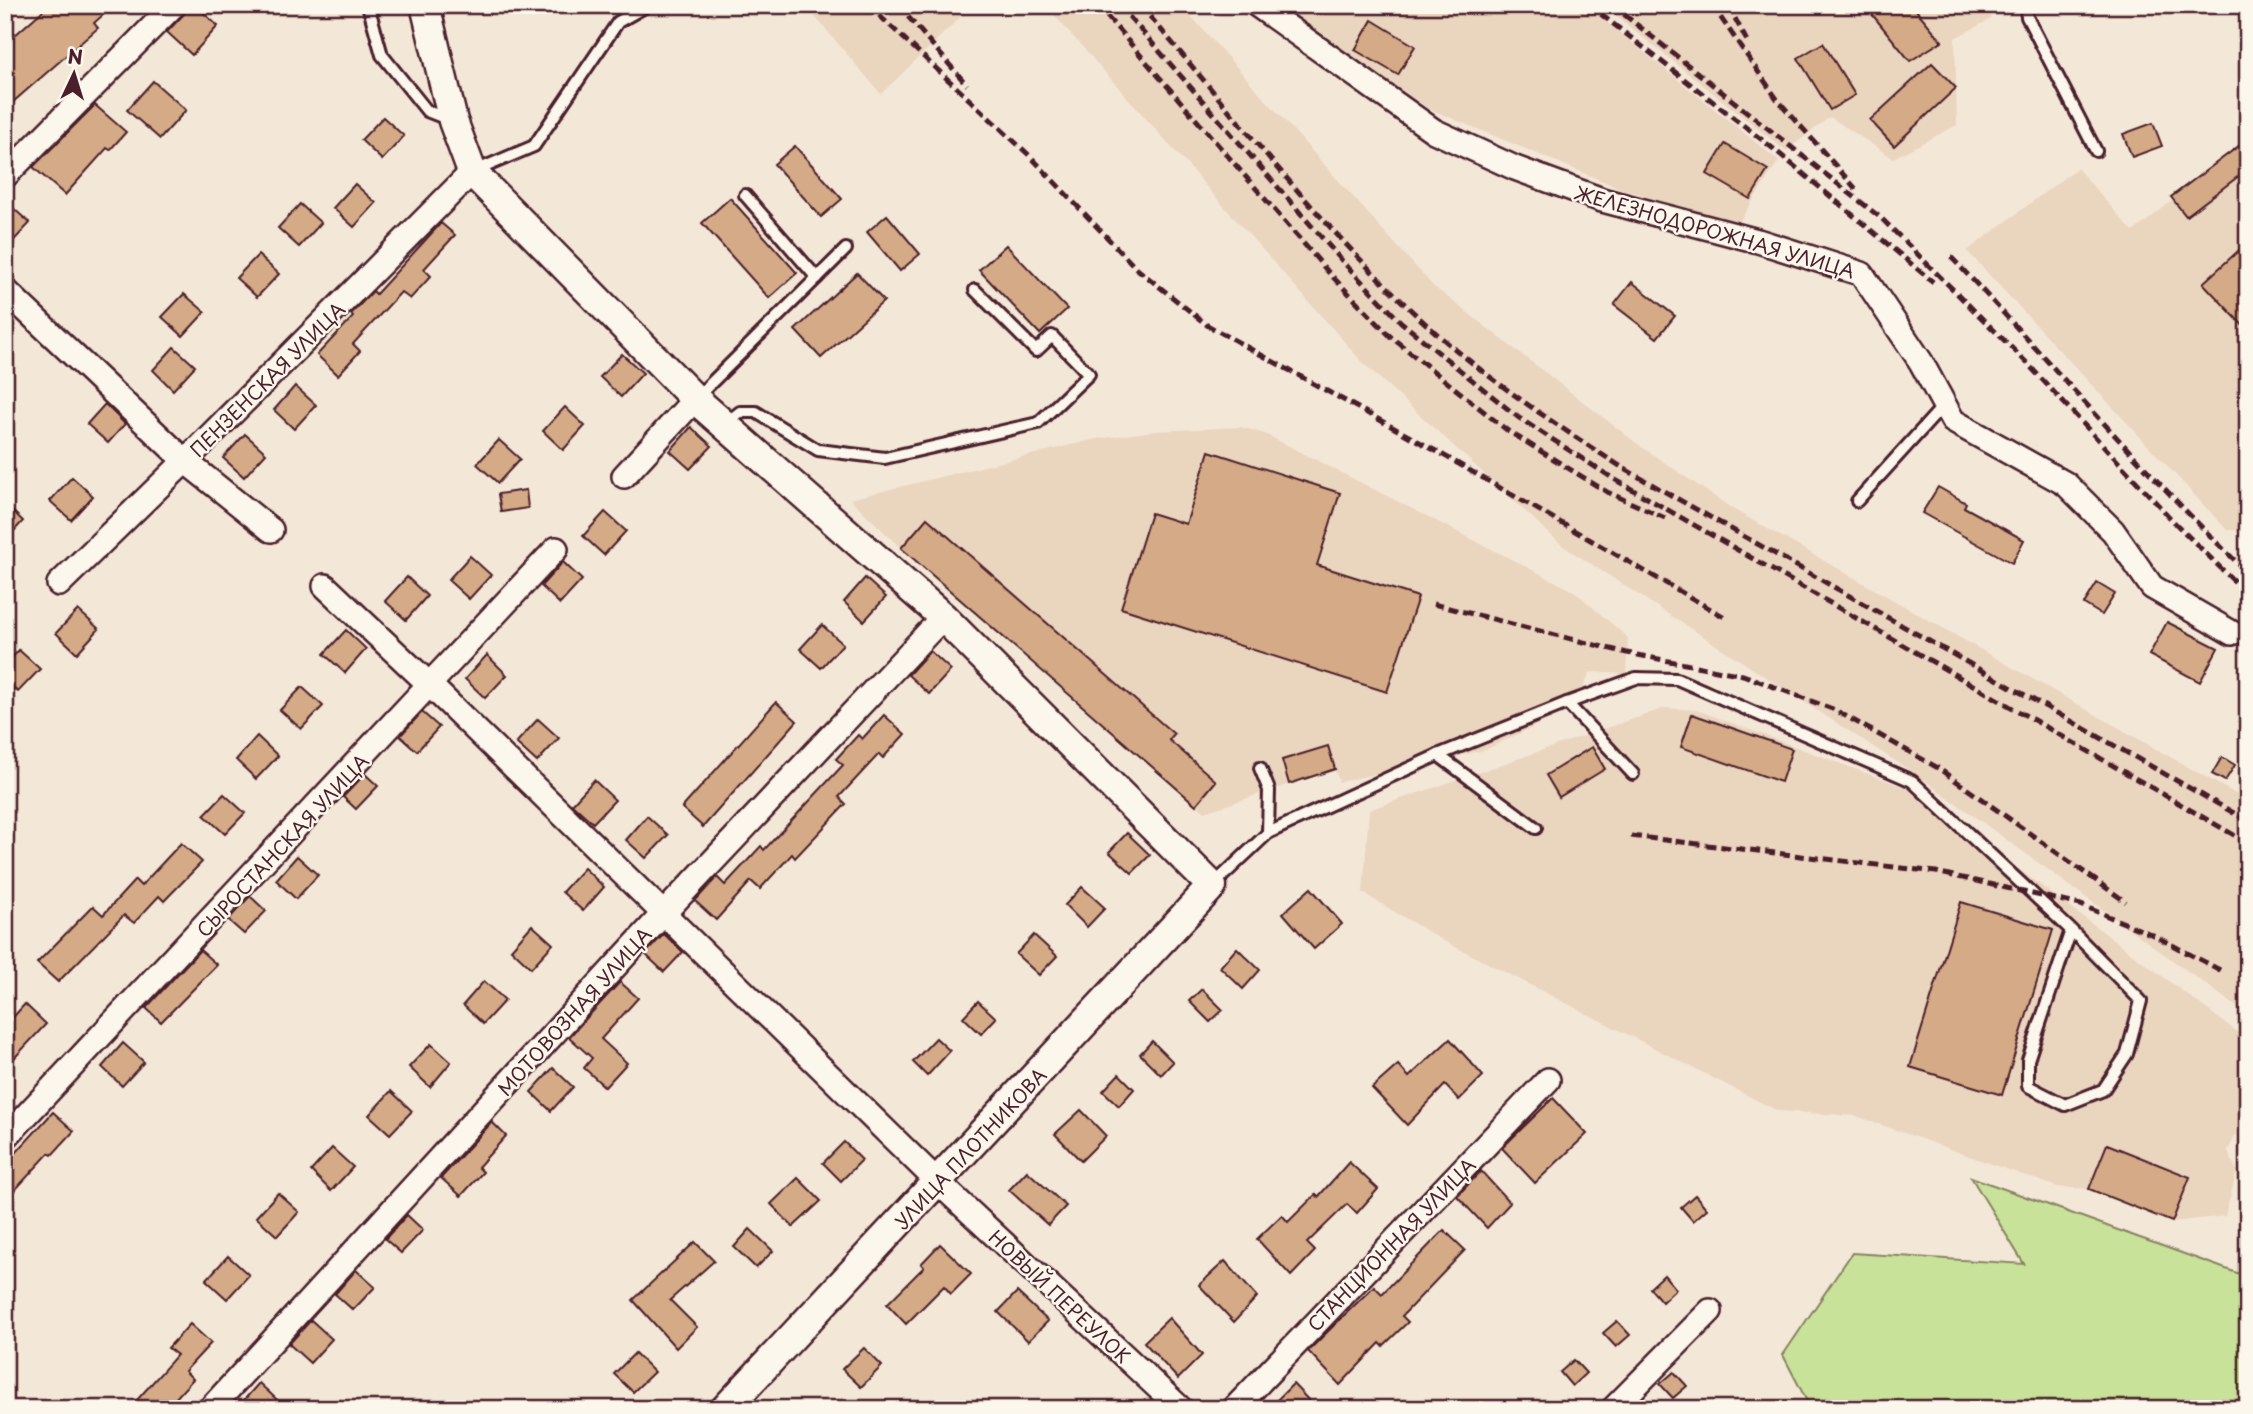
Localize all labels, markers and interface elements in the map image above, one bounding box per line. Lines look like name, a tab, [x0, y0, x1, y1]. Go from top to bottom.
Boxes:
north arrow	[38, 38, 108, 108]
text: N	[67, 42, 84, 71]
street label: ЖЕЛЕЗНОДОРОЖНАЯ УЛИЦА	[1572, 178, 1858, 284]
street label: ПЕНЗЕНСКАЯ УЛИЦА	[183, 295, 351, 463]
street label: СЫРОСТАНСКАЯ УЛИЦА	[189, 747, 375, 943]
street label: МОТОВОЗНАЯ УЛИЦА	[491, 921, 657, 1101]
street label: УЛИЦА ПЛОТНИКОВА	[888, 1061, 1052, 1235]
street label: СТАНЦИОННАЯ УЛИЦА	[1300, 1151, 1482, 1337]
street label: НОВЫЙ ПЕРЕУЛОК	[983, 1223, 1137, 1369]

